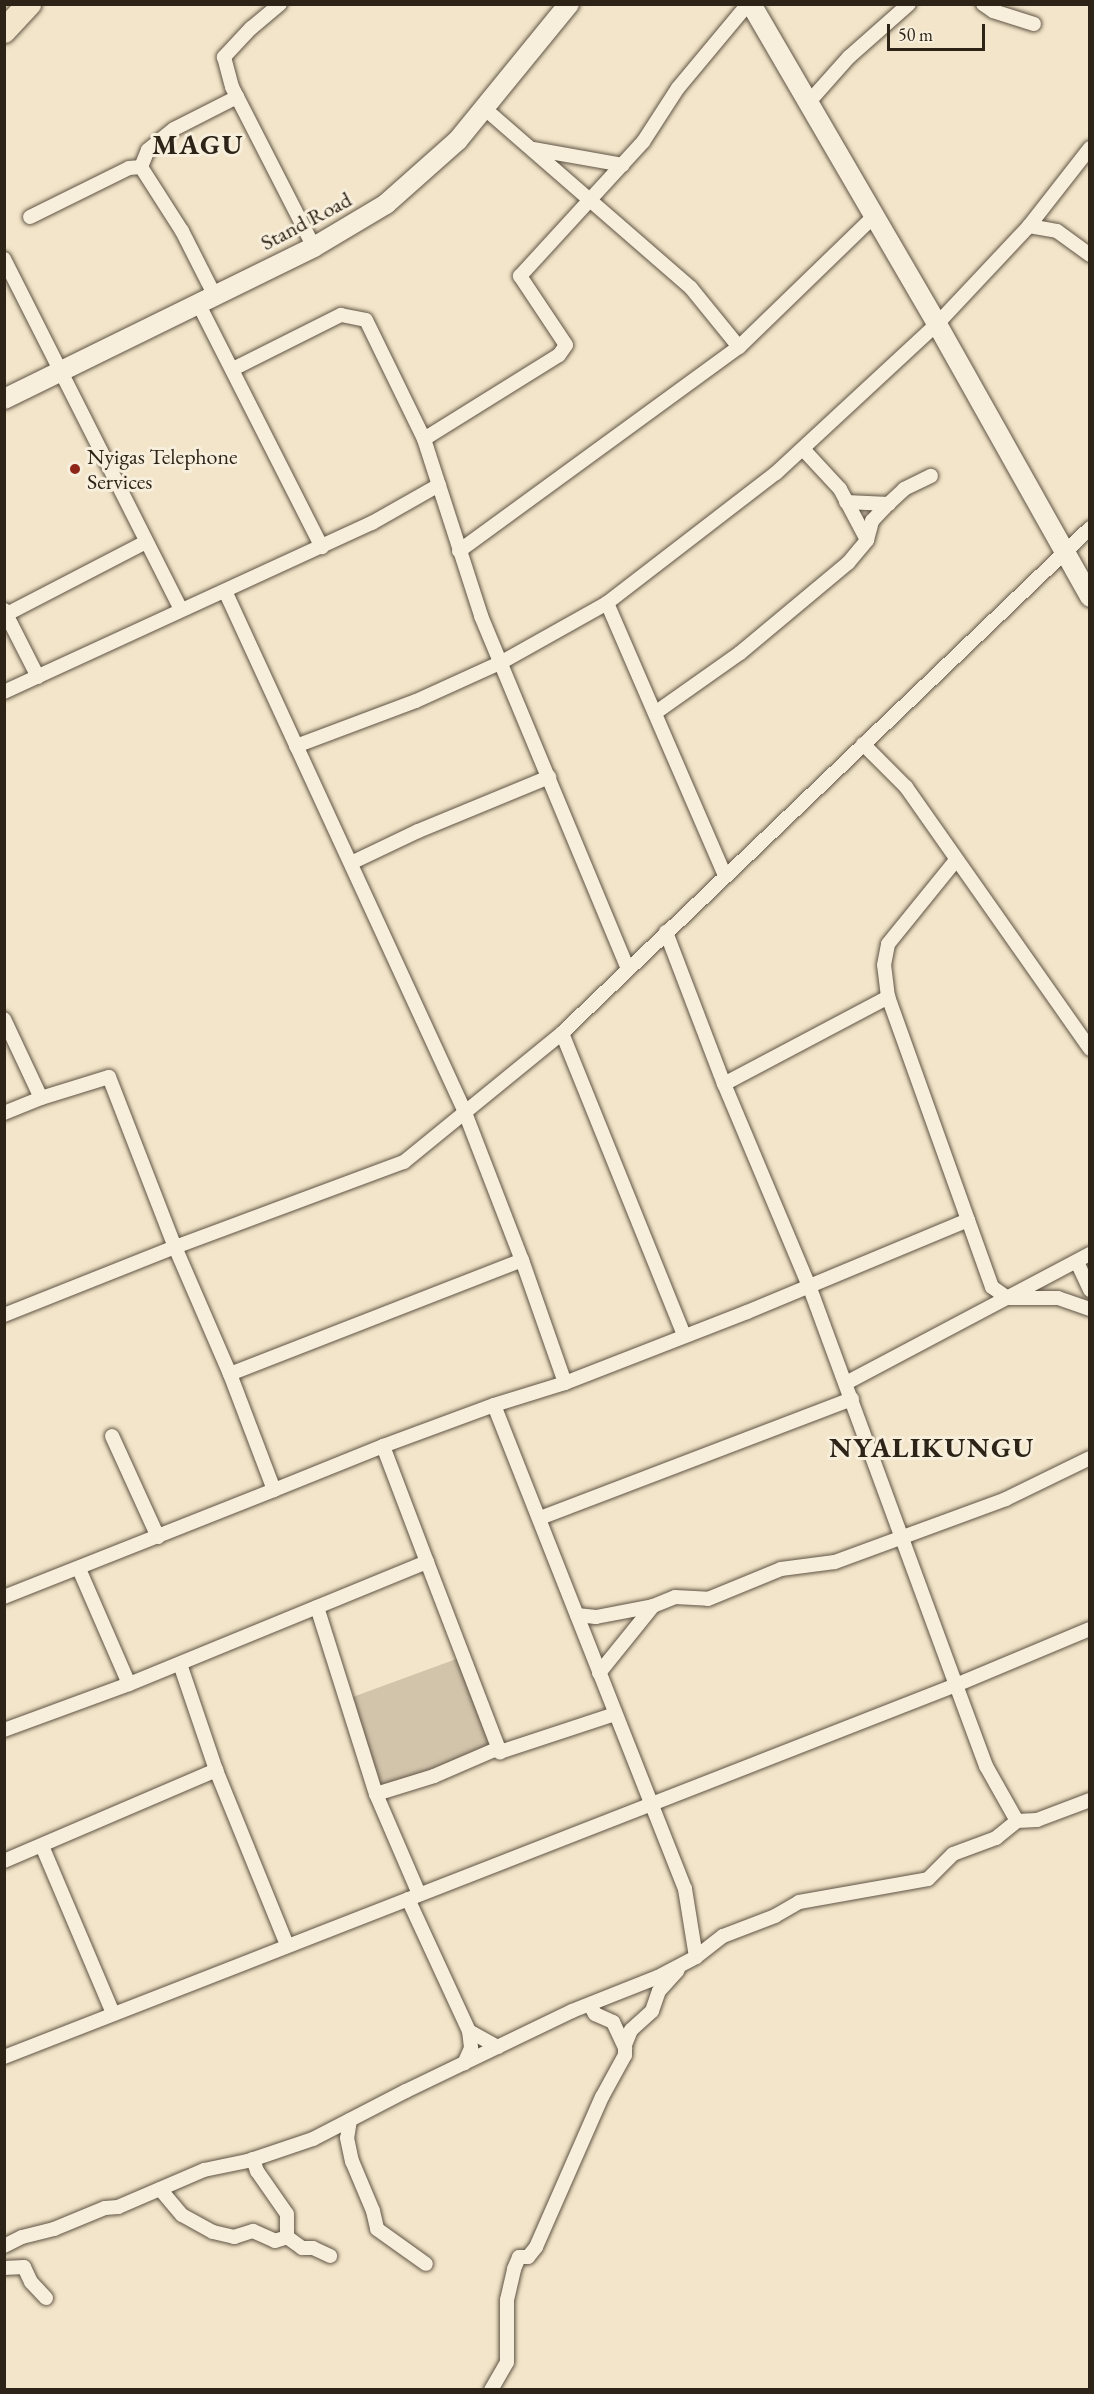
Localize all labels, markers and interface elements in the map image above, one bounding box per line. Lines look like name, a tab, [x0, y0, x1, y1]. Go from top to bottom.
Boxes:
scale bar	[890, 12, 988, 50]
text: 50 m	[898, 23, 933, 46]
district label: MAGU	[152, 127, 244, 161]
street label: Stand Road	[256, 186, 356, 256]
place label: Nyigas Telephone Services	[87, 443, 238, 494]
marker: Nyigas Telephone Services	[68, 462, 82, 476]
district label: NYALIKUNGU	[829, 1430, 1035, 1464]

